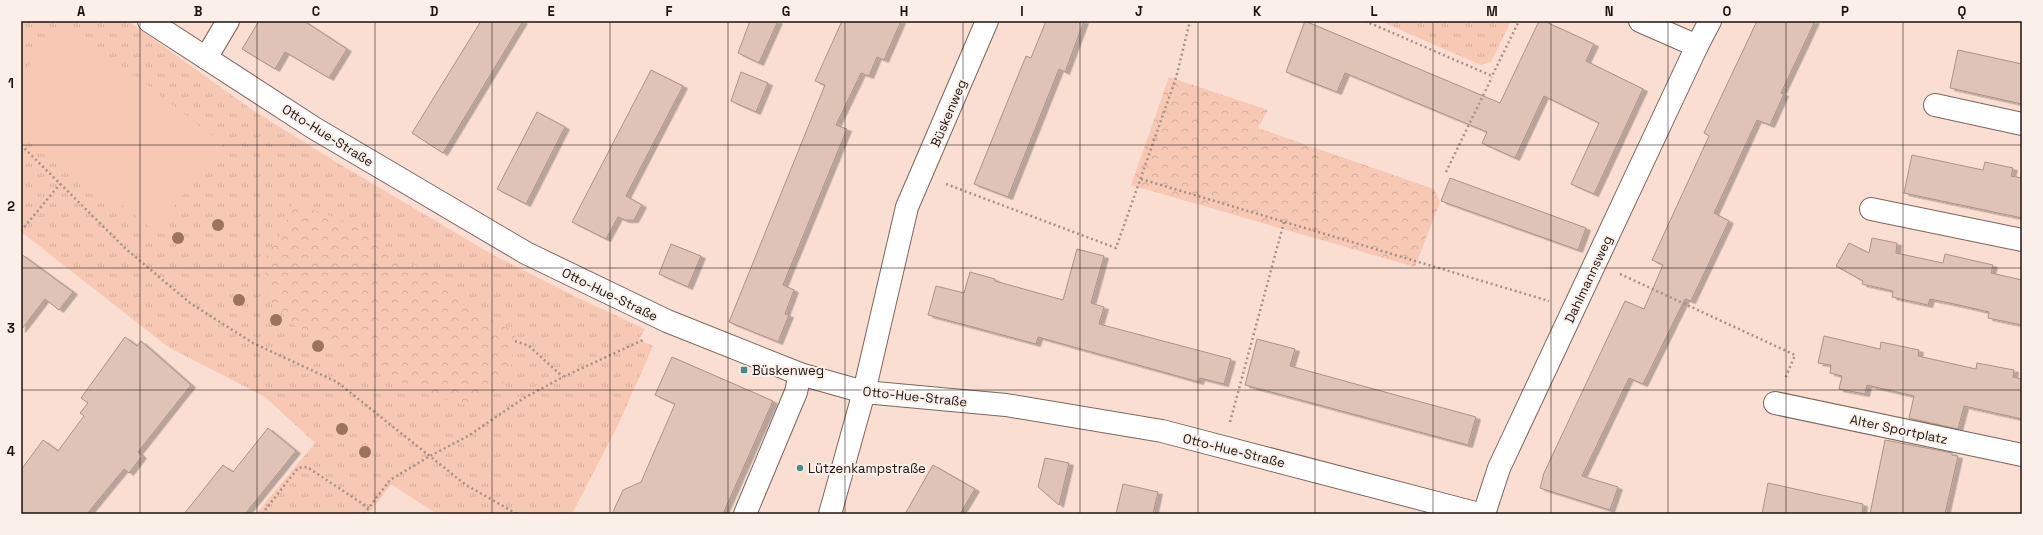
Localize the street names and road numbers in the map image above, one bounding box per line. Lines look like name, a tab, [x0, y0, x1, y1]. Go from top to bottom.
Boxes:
street label: Büskenweg	[927, 77, 970, 150]
street label: Otto-Hue-Straße	[279, 100, 377, 170]
street label: Dahlmannsweg	[1561, 233, 1616, 326]
street label: Otto-Hue-Straße	[559, 264, 661, 325]
street label: Otto-Hue-Straße	[862, 383, 968, 410]
street label: Alter Sportplatz	[1848, 411, 1950, 448]
street label: Otto-Hue-Straße	[1181, 430, 1287, 471]

